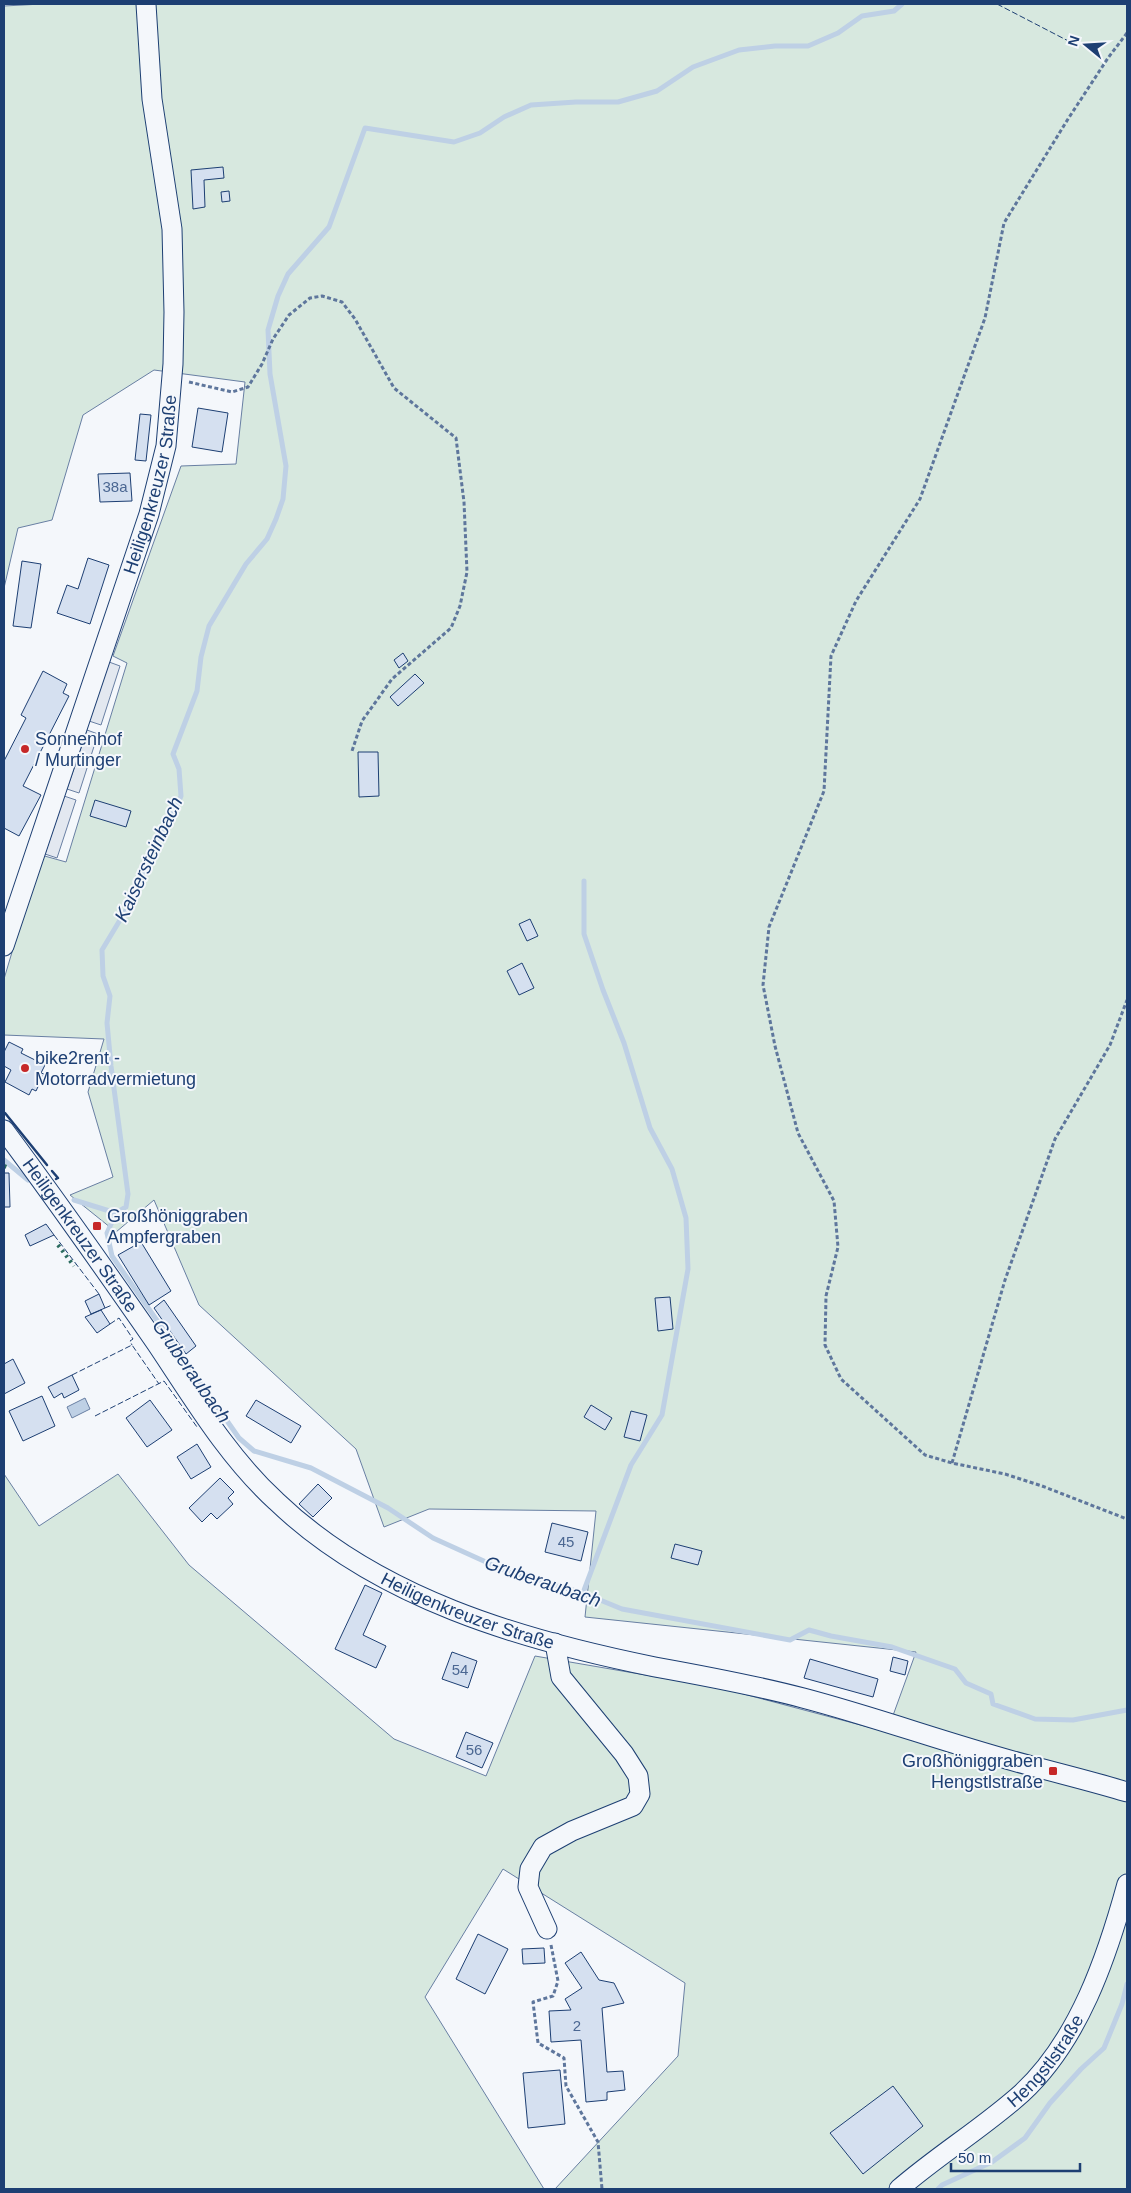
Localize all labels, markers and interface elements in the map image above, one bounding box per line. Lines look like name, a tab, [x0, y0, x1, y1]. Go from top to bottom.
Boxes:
north arrow	[1061, 20, 1111, 70]
text: N	[1064, 34, 1083, 48]
street label: Heiligenkreuzer Straße	[120, 394, 180, 577]
house number: 38a	[102, 478, 128, 495]
place label: Sonnenhof / Murtinger	[35, 729, 123, 770]
marker: Sonnenhof / Murtinger	[19, 743, 31, 755]
water label: Kaisersteinbach	[110, 794, 187, 925]
place label: bike2rent - Motorradvermietung	[35, 1048, 196, 1089]
marker: bike2rent - Motorradvermietung	[19, 1062, 31, 1074]
street label: Heiligenkreuzer Straße	[18, 1155, 142, 1316]
place label: Großhöniggraben Ampfergraben	[107, 1206, 248, 1247]
marker: Großhöniggraben Ampfergraben	[91, 1220, 103, 1232]
water label: Gruberaubach	[148, 1316, 235, 1427]
house number: 45	[558, 1533, 574, 1550]
water label: Gruberaubach	[482, 1552, 604, 1611]
street label: Heiligenkreuzer Straße	[378, 1569, 557, 1653]
house number: 54	[452, 1661, 468, 1678]
house number: 56	[466, 1741, 482, 1758]
place label: Großhöniggraben Hengstlstraße	[902, 1751, 1043, 1792]
marker: Großhöniggraben Hengstlstraße	[1047, 1765, 1059, 1777]
street label: Hengstlstraße	[1003, 2011, 1087, 2111]
house number: 2	[573, 2017, 581, 2034]
scale bar	[951, 2140, 1080, 2172]
text: 50 m	[958, 2149, 991, 2166]

